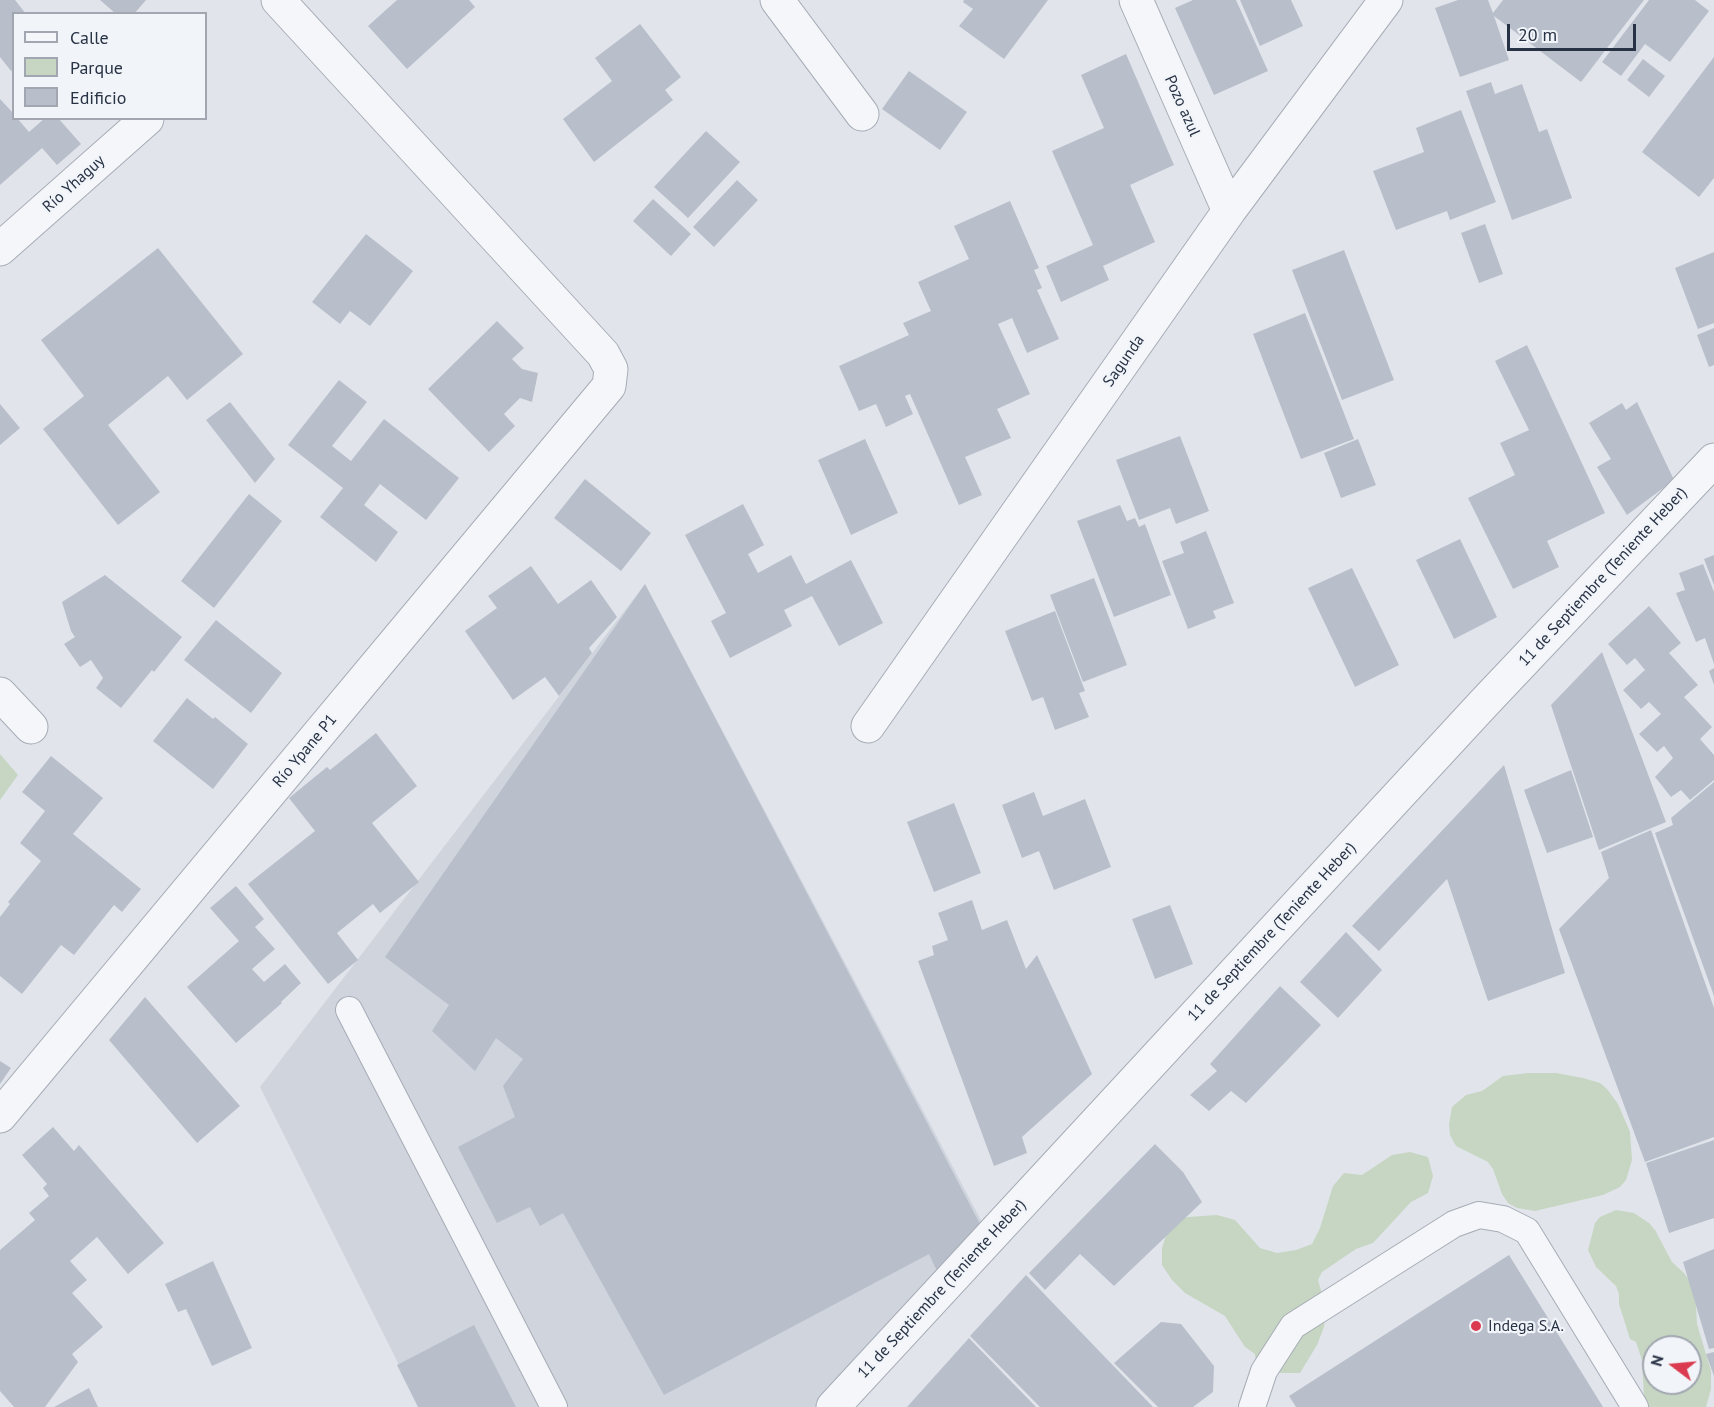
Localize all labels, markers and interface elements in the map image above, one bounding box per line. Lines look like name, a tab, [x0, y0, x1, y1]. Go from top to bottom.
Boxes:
legend	[12, 12, 207, 120]
scale bar	[1510, 12, 1639, 50]
text: 20 m	[1518, 23, 1557, 46]
text: Calle	[70, 26, 109, 49]
text: Parque	[70, 56, 123, 79]
street label: Pozo azul	[1160, 72, 1204, 140]
text: Edificio	[70, 86, 126, 109]
street label: Río Yhaguy	[39, 151, 109, 217]
street label: Sagunda	[1099, 331, 1149, 391]
street label: 11 de Septiembre (Teniente Heber)	[1515, 483, 1691, 671]
street label: Río Ypane P1	[269, 710, 341, 792]
street label: 11 de Septiembre (Teniente Heber)	[1184, 838, 1360, 1026]
street label: 11 de Septiembre (Teniente Heber)	[854, 1195, 1030, 1383]
place label: Indega S.A.	[1488, 1316, 1564, 1336]
marker: Indega S.A.	[1469, 1319, 1483, 1333]
north arrow	[1642, 1335, 1702, 1395]
text: N	[1646, 1353, 1668, 1368]

